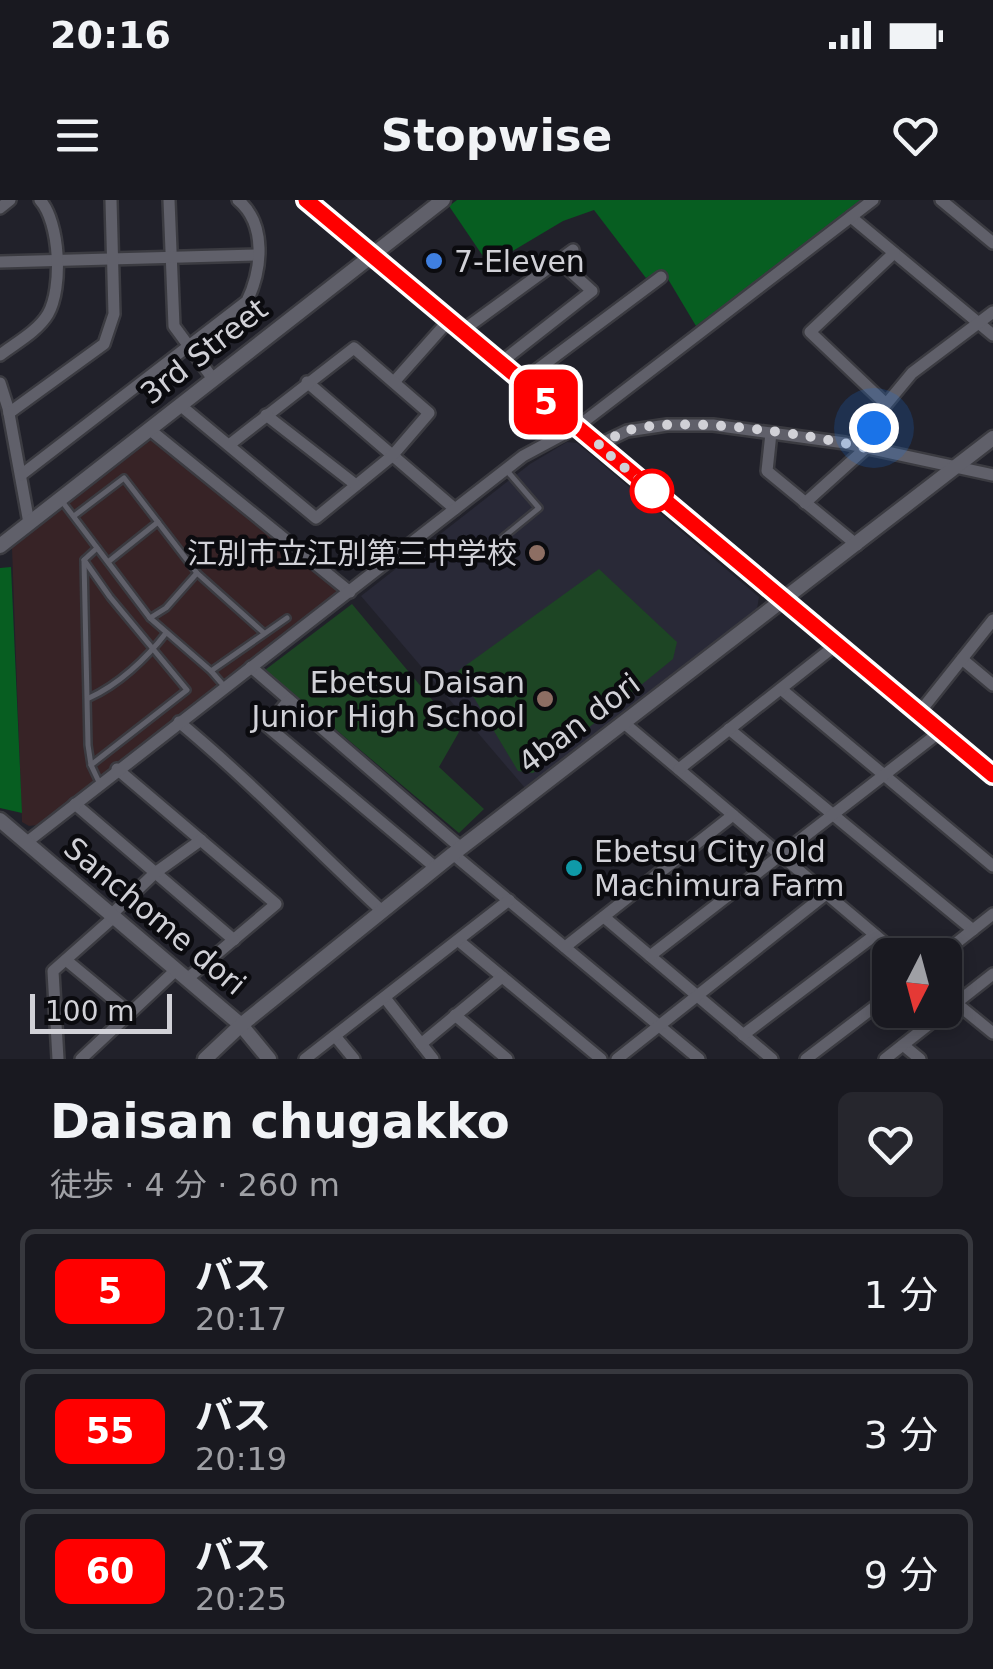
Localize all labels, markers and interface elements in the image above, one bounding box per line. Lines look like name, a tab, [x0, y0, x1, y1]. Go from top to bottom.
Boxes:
text: 20:16	[50, 13, 171, 57]
icon: menu	[50, 108, 105, 163]
icon: heart	[888, 108, 943, 163]
text: Stopwise	[381, 109, 612, 162]
place label: 7-Eleven	[454, 244, 585, 279]
marker: 7-Eleven	[423, 250, 445, 272]
street label: 3rd Street	[134, 291, 274, 411]
line badge: 5	[514, 370, 578, 434]
text: 5	[534, 382, 558, 422]
your location	[849, 403, 899, 453]
unlabelled marker	[631, 470, 673, 512]
place label: 江別市立江別第三中学校	[187, 536, 517, 571]
marker: 江別市立江別第三中学校	[526, 542, 548, 564]
place label: Ebetsu Daisan Junior High School	[249, 665, 525, 734]
street label: 4ban dori	[511, 666, 647, 780]
marker: Ebetsu Daisan Junior High School	[534, 688, 556, 710]
street label: Sanchome dori	[57, 830, 253, 1002]
place label: Ebetsu City Old Machimura Farm	[594, 834, 845, 903]
marker: Ebetsu City Old Machimura Farm	[563, 857, 585, 879]
north arrow	[872, 938, 962, 1028]
map controls	[872, 938, 962, 1028]
scale bar	[30, 989, 172, 1034]
text: 100 m	[45, 995, 135, 1028]
button: heart	[838, 1092, 943, 1197]
text: Daisan chugakko	[50, 1093, 510, 1149]
text: 徒歩 · 4 分 · 260 m	[50, 1166, 340, 1204]
text: バス	[195, 1254, 271, 1298]
text: 5	[98, 1271, 122, 1311]
text: 1 分	[864, 1273, 938, 1317]
text: 20:17	[195, 1300, 287, 1338]
text: バス	[195, 1394, 271, 1438]
text: 55	[86, 1411, 134, 1451]
text: 3 分	[864, 1413, 938, 1457]
text: 20:19	[195, 1440, 287, 1478]
text: バス	[195, 1534, 271, 1578]
text: 60	[86, 1551, 134, 1591]
text: 9 分	[864, 1553, 938, 1597]
text: 20:25	[195, 1580, 287, 1618]

